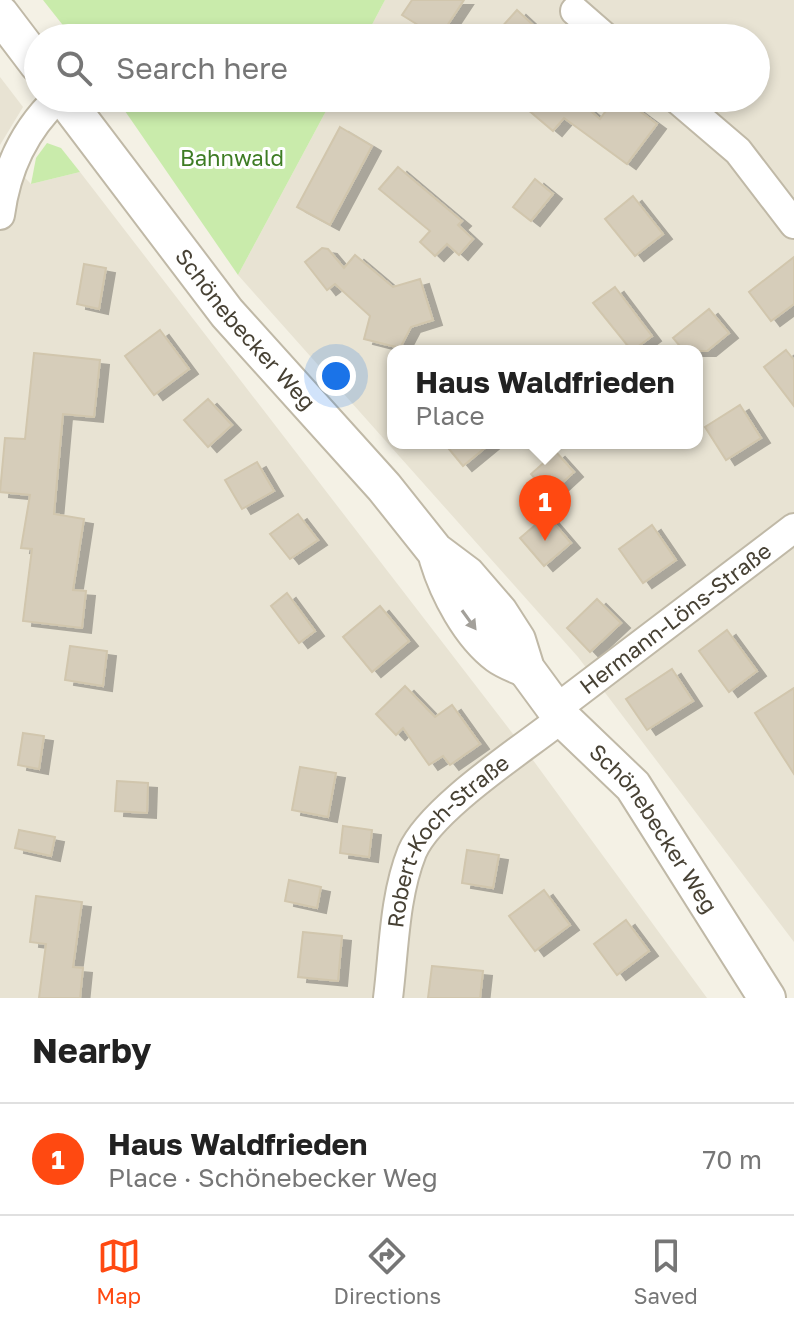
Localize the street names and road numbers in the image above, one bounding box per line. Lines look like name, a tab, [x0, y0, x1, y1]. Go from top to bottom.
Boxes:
street label: Schönebecker Weg	[170, 243, 322, 415]
street label: Hermann-Löns-Straße	[574, 536, 776, 699]
street label: Schönebecker Weg	[584, 738, 724, 918]
street label: Robert-Koch-Straße	[381, 748, 514, 929]

